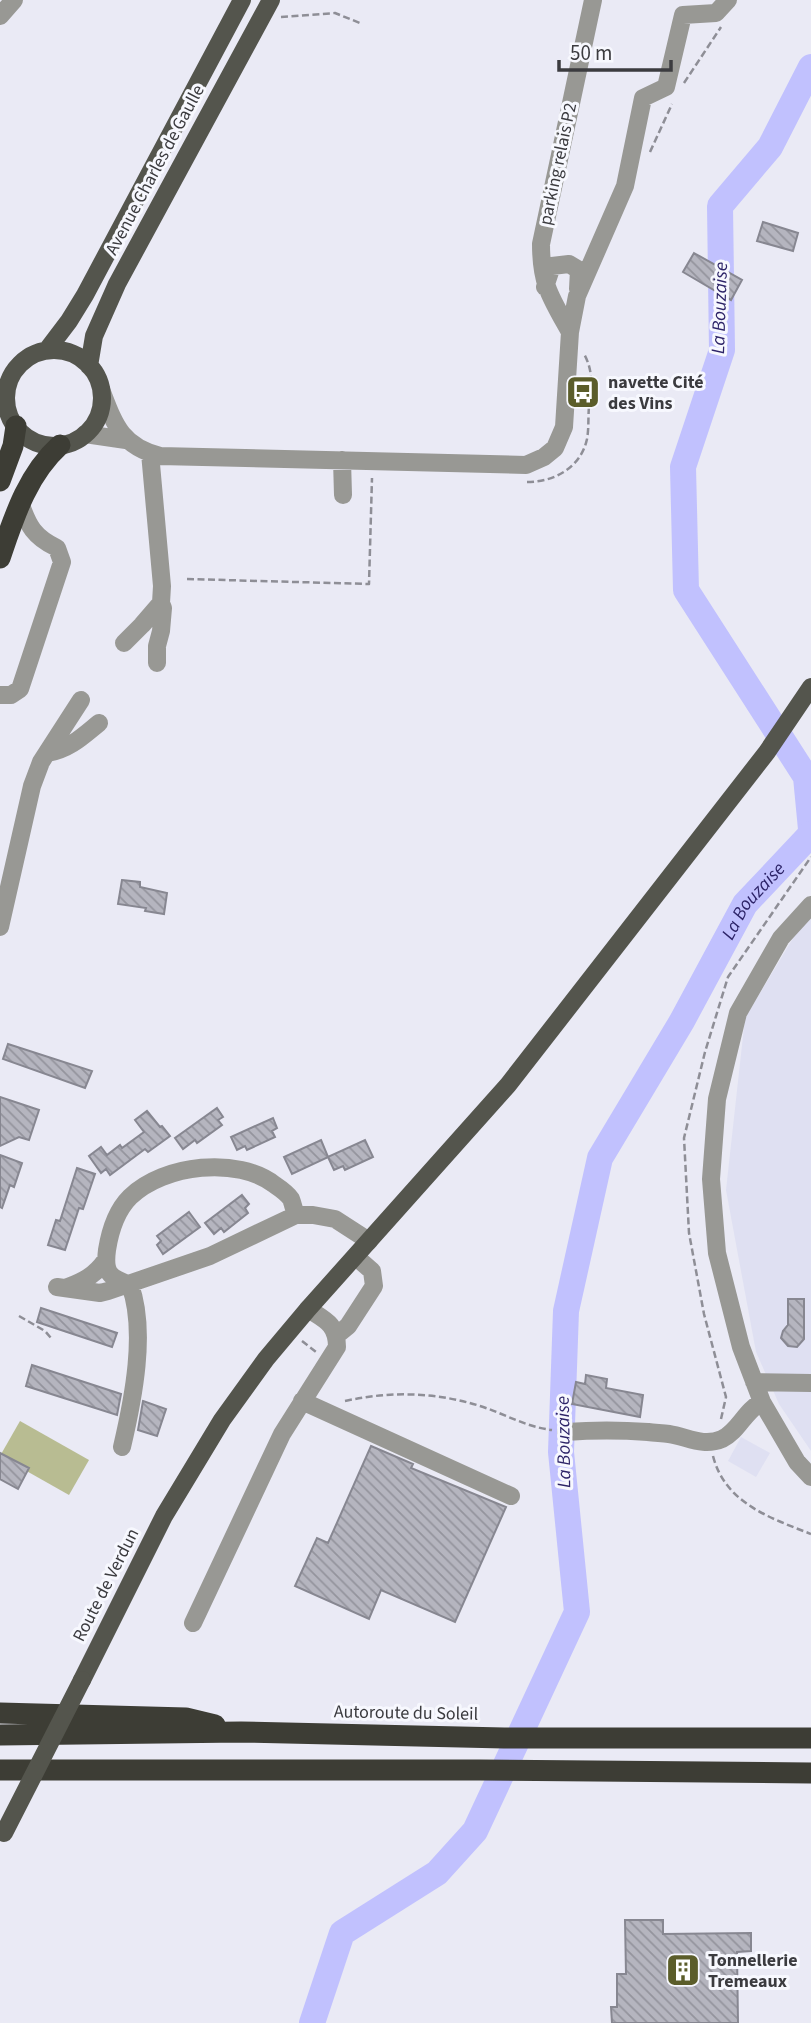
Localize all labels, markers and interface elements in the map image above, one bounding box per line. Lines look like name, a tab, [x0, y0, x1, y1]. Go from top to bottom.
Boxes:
scale bar	[559, 28, 671, 72]
text: 50 m	[570, 38, 612, 68]
street label: Avenue Charles de Gaulle	[99, 80, 211, 260]
street label: parking relais P2	[533, 101, 583, 227]
water label: La Bouzaise	[705, 262, 735, 354]
place label: navette Cité des Vins	[608, 370, 704, 416]
bus stop icon: navette Cité des Vins	[564, 373, 602, 411]
water label: La Bouzaise	[715, 856, 791, 944]
water label: La Bouzaise	[550, 1396, 578, 1488]
street label: Route de Verdun	[67, 1524, 145, 1646]
street label: Autoroute du Soleil	[334, 1699, 478, 1727]
place label: Tonnellerie Tremeaux	[708, 1948, 798, 1994]
building icon: Tonnellerie Tremeaux	[664, 1951, 702, 1989]

